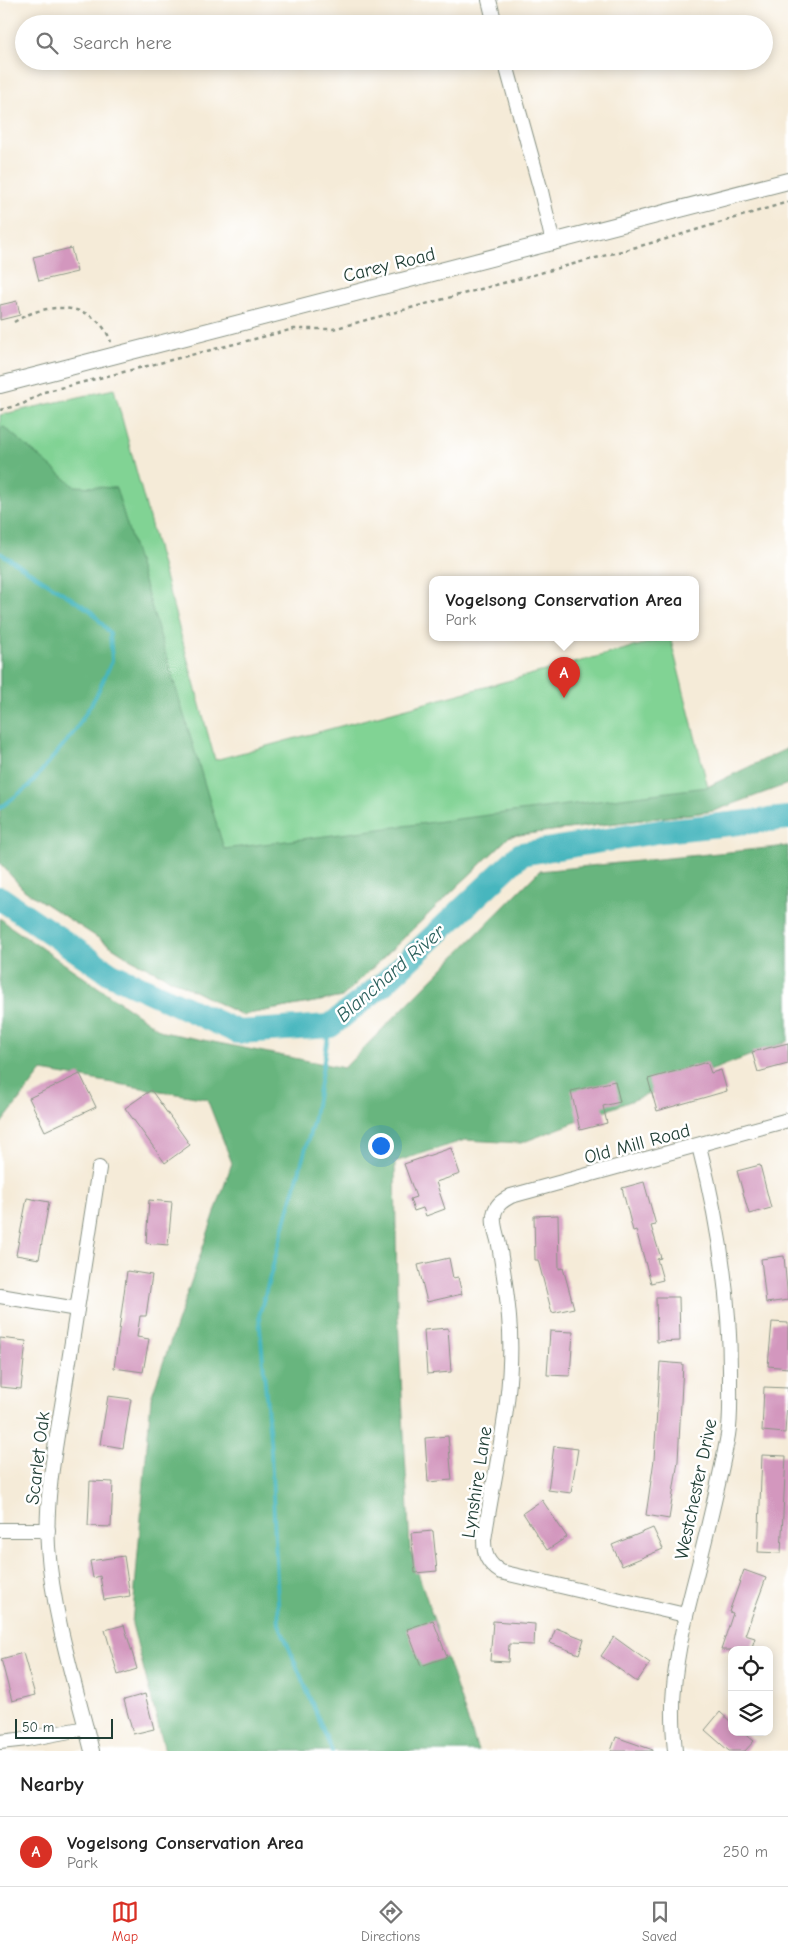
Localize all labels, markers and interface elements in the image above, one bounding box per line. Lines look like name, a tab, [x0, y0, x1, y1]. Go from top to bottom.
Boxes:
search box	[15, 15, 773, 70]
icon: search	[33, 29, 61, 57]
text: Search here	[73, 32, 172, 54]
street label: Carey Road	[341, 243, 438, 287]
popup	[429, 576, 699, 641]
text: Vogelsong Conservation Area	[446, 589, 682, 611]
text: Park	[446, 611, 476, 629]
pin: A	[548, 657, 580, 698]
water label: Blanchard River	[331, 919, 450, 1027]
street label: Old Mill Road	[582, 1119, 693, 1169]
your location	[368, 1133, 394, 1159]
street label: Scarlet Oak	[21, 1409, 55, 1506]
street label: Westchester Drive	[670, 1417, 722, 1562]
street label: Lynshire Lane	[457, 1425, 497, 1540]
map controls	[728, 1646, 773, 1736]
button: locate	[728, 1646, 773, 1691]
button: layers	[728, 1691, 773, 1736]
scale bar	[15, 1716, 112, 1739]
text: 50 m	[22, 1719, 54, 1736]
text: Nearby	[20, 1772, 84, 1796]
text: Vogelsong Conservation Area	[67, 1832, 304, 1854]
text: A	[32, 1843, 40, 1861]
text: 250 m	[723, 1843, 768, 1861]
text: Park	[67, 1854, 98, 1872]
tab: Map	[111, 1898, 139, 1945]
tab: Directions	[361, 1898, 420, 1945]
tab: Saved	[642, 1898, 677, 1945]

